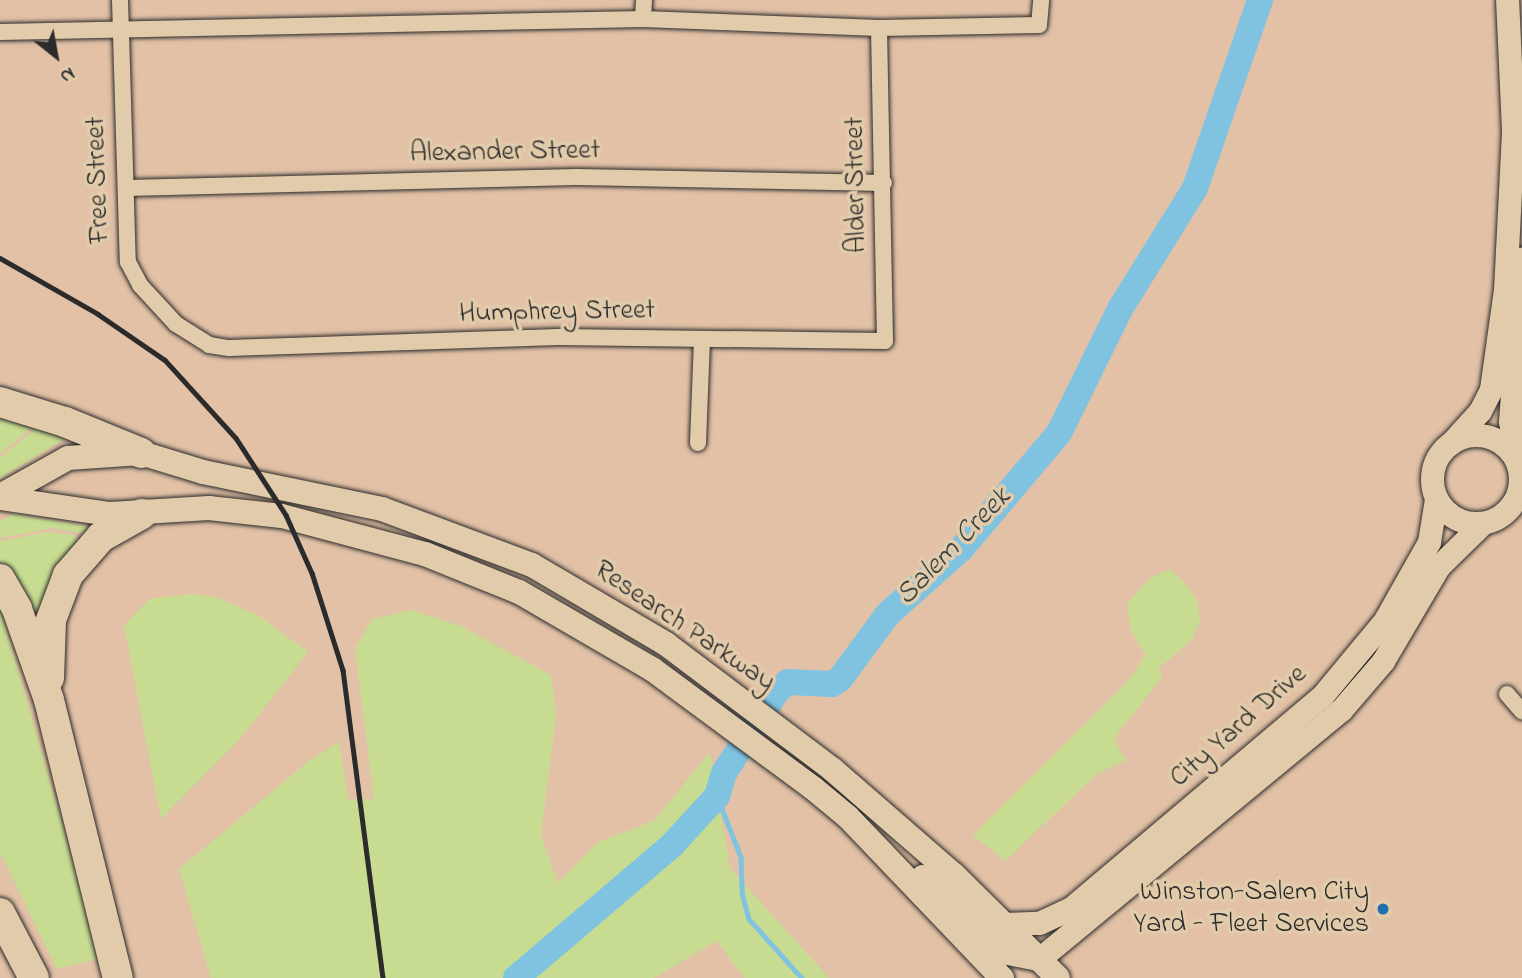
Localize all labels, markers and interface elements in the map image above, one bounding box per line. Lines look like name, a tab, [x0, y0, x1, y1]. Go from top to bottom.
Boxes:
north arrow	[21, 21, 91, 91]
text: N	[55, 60, 80, 89]
street label: Free Street	[80, 116, 118, 244]
street label: Alder Street	[839, 116, 875, 254]
street label: Alexander Street	[409, 135, 601, 171]
street label: Humphrey Street	[459, 294, 655, 332]
water label: Salem Creek	[889, 480, 1019, 614]
street label: Research Parkway	[587, 554, 781, 700]
street label: City Yard Drive	[1164, 658, 1314, 796]
place label: Winston-Salem City Yard - Fleet Services	[1133, 876, 1369, 942]
marker: Winston-Salem City Yard - Fleet Services	[1375, 901, 1391, 917]

